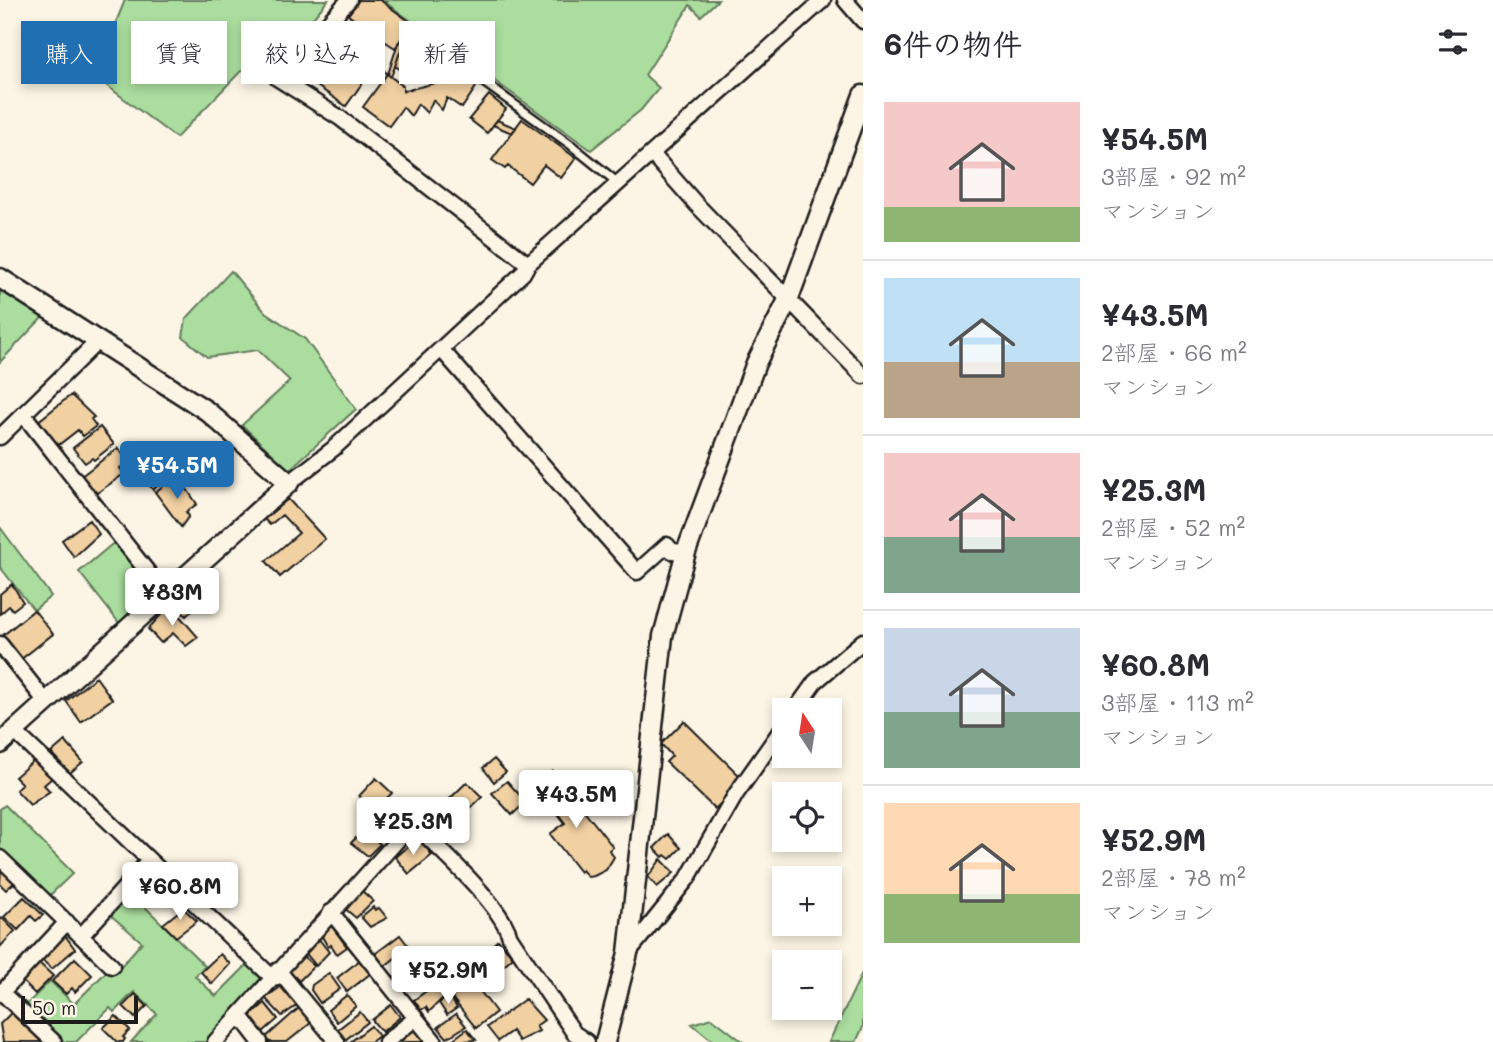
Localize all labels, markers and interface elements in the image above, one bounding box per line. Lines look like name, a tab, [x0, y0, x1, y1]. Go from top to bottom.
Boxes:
chip: 購入	[21, 21, 117, 84]
chip: 賃貸	[131, 21, 227, 84]
chip: 絞り込み	[241, 21, 385, 84]
chip: 新着	[399, 21, 495, 84]
text: 6件の物件	[884, 23, 1022, 63]
icon: filters	[1434, 23, 1472, 61]
text: ¥54.5M	[1101, 118, 1208, 158]
icon: home	[940, 130, 1024, 214]
text: 3部屋 · 92 m²	[1101, 161, 1246, 191]
text: マンション	[1101, 195, 1215, 225]
text: ¥43.5M	[1101, 294, 1209, 334]
icon: home	[940, 306, 1024, 390]
text: 2部屋 · 66 m²	[1101, 337, 1247, 367]
text: マンション	[1101, 371, 1215, 401]
pin: ¥54.5M	[120, 442, 234, 501]
text: ¥54.5M	[136, 449, 218, 479]
text: ¥25.3M	[1101, 469, 1206, 509]
icon: home	[940, 481, 1024, 565]
text: 2部屋 · 52 m²	[1101, 512, 1245, 542]
text: マンション	[1101, 546, 1215, 576]
pin: ¥83M	[131, 568, 213, 628]
text: ¥83M	[141, 576, 203, 606]
text: ¥60.8M	[1101, 644, 1210, 684]
icon: home	[940, 656, 1024, 740]
text: 3部屋 · 113 m²	[1101, 687, 1254, 717]
north arrow	[772, 698, 842, 768]
map controls	[772, 698, 842, 1020]
text: マンション	[1101, 721, 1215, 751]
pin: ¥43.5M	[519, 770, 633, 830]
text: ¥43.5M	[535, 778, 617, 808]
button: locate	[772, 782, 842, 852]
pin: ¥25.3M	[356, 798, 470, 857]
text: ¥25.3M	[373, 805, 453, 835]
text: ¥52.9M	[1101, 819, 1206, 859]
icon: home	[940, 831, 1024, 915]
pin: ¥60.8M	[123, 862, 237, 922]
text: 2部屋 · 78 m²	[1101, 862, 1246, 892]
button: +	[772, 866, 842, 936]
text: ¥60.8M	[138, 870, 222, 900]
text: マンション	[1101, 896, 1215, 926]
pin: ¥52.9M	[391, 946, 505, 1006]
button: −	[772, 950, 842, 1020]
text: ¥52.9M	[408, 954, 488, 984]
scale bar	[21, 993, 138, 1025]
text: 50 m	[32, 995, 76, 1020]

